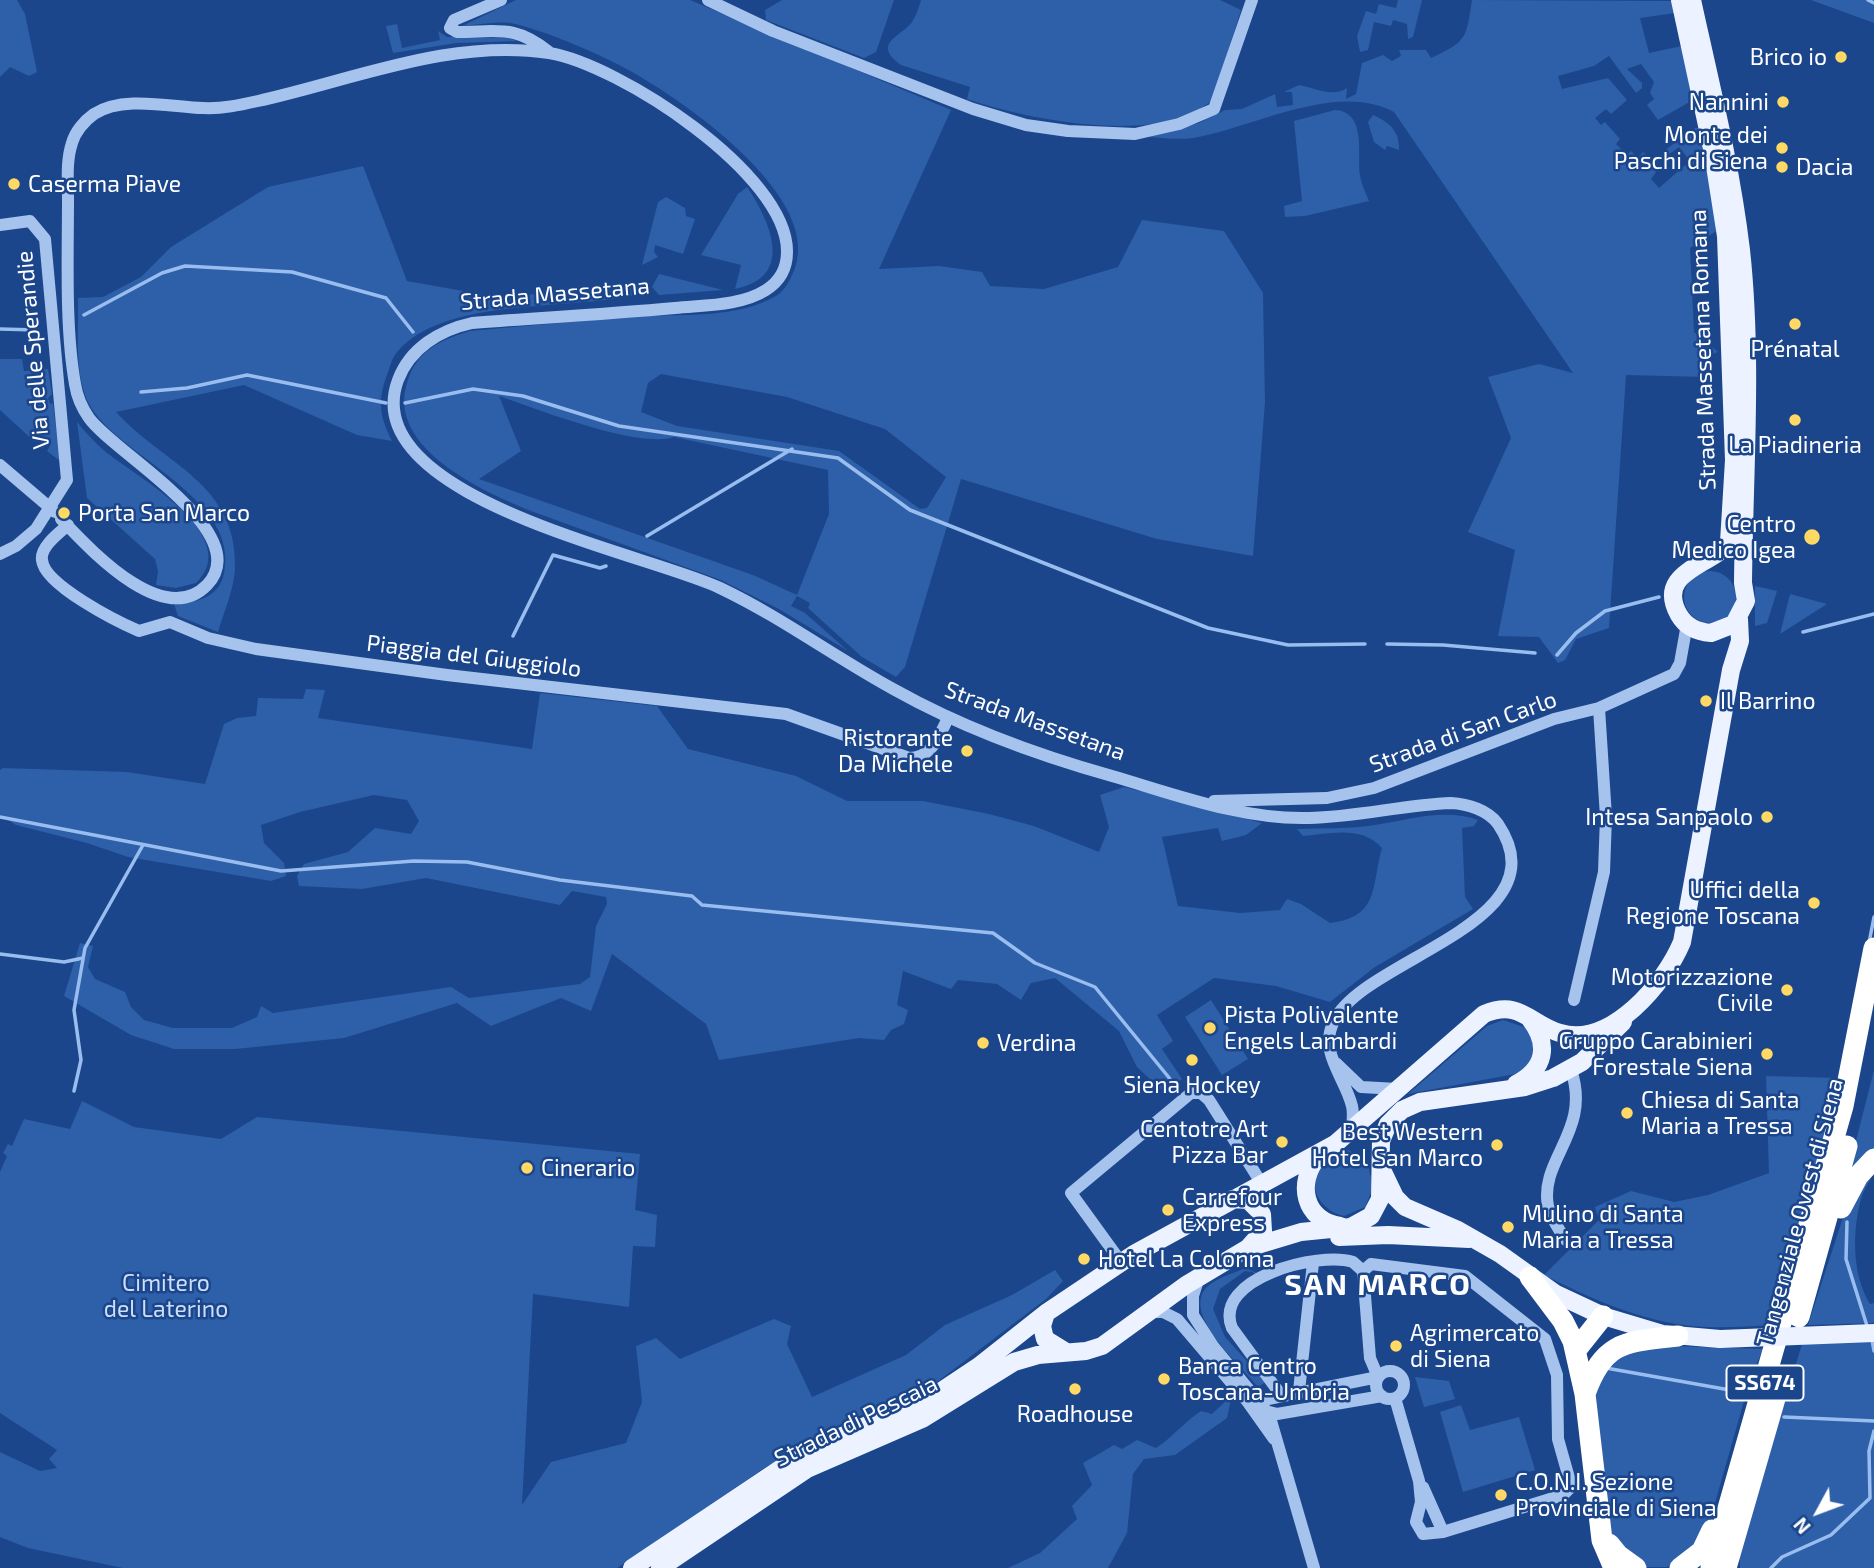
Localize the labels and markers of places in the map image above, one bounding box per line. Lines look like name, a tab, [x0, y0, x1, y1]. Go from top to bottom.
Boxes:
place label: Brico io	[1750, 43, 1827, 71]
marker: Brico io	[1833, 49, 1849, 65]
place label: Nannini	[1689, 88, 1769, 116]
marker: Nannini	[1775, 94, 1791, 110]
place label: Monte dei Paschi di Siena	[1614, 121, 1768, 175]
marker: Monte dei Paschi di Siena	[1774, 140, 1790, 156]
place label: Dacia	[1796, 153, 1853, 181]
marker: Dacia	[1774, 159, 1790, 175]
place label: Caserma Piave	[28, 170, 181, 198]
marker: Caserma Piave	[6, 176, 22, 192]
marker: Prénatal	[1787, 316, 1803, 332]
place label: Prénatal	[1750, 335, 1840, 363]
marker: La Piadineria	[1787, 412, 1803, 428]
place label: La Piadineria	[1728, 431, 1862, 459]
place label: Porta San Marco	[78, 499, 250, 527]
marker: Porta San Marco	[56, 505, 72, 521]
place label: Centro Medico Igea	[1672, 510, 1796, 564]
marker: Centro Medico Igea	[1802, 527, 1822, 547]
place label: Il Barrino	[1720, 687, 1815, 715]
marker: Il Barrino	[1698, 693, 1714, 709]
place label: Ristorante Da Michele	[838, 724, 953, 778]
marker: Ristorante Da Michele	[959, 743, 975, 759]
place label: Intesa Sanpaolo	[1585, 803, 1753, 831]
marker: Intesa Sanpaolo	[1759, 809, 1775, 825]
place label: Uffici della Regione Toscana	[1626, 876, 1800, 930]
marker: Uffici della Regione Toscana	[1806, 895, 1822, 911]
place label: Motorizzazione Civile	[1611, 963, 1773, 1017]
marker: Motorizzazione Civile	[1779, 982, 1795, 998]
place label: Pista Polivalente Engels Lambardi	[1224, 1001, 1399, 1055]
marker: Pista Polivalente Engels Lambardi	[1202, 1020, 1218, 1036]
place label: Gruppo Carabinieri Forestale Siena	[1559, 1027, 1753, 1081]
place label: Verdina	[997, 1029, 1076, 1057]
marker: Verdina	[975, 1035, 991, 1051]
marker: Gruppo Carabinieri Forestale Siena	[1759, 1046, 1775, 1062]
marker: Siena Hockey	[1184, 1052, 1200, 1068]
place label: Siena Hockey	[1123, 1071, 1261, 1099]
place label: Chiesa di Santa Maria a Tressa	[1641, 1086, 1799, 1140]
marker: Chiesa di Santa Maria a Tressa	[1619, 1105, 1635, 1121]
place label: Centotre Art Pizza Bar	[1140, 1115, 1268, 1169]
place label: Best Western Hotel San Marco	[1312, 1118, 1483, 1172]
marker: Centotre Art Pizza Bar	[1274, 1134, 1290, 1150]
marker: Best Western Hotel San Marco	[1489, 1137, 1505, 1153]
place label: Cinerario	[541, 1154, 635, 1182]
marker: Cinerario	[519, 1160, 535, 1176]
place label: Carrefour Express	[1182, 1183, 1282, 1237]
place label: Mulino di Santa Maria a Tressa	[1522, 1200, 1684, 1254]
marker: Carrefour Express	[1160, 1202, 1176, 1218]
marker: Mulino di Santa Maria a Tressa	[1500, 1219, 1516, 1235]
place label: Hotel La Colonna	[1098, 1245, 1274, 1273]
marker: Hotel La Colonna	[1076, 1251, 1092, 1267]
place label: Agrimercato di Siena	[1410, 1319, 1539, 1373]
marker: Agrimercato di Siena	[1388, 1338, 1404, 1354]
place label: Banca Centro Toscana-Umbria	[1178, 1352, 1350, 1406]
marker: Banca Centro Toscana-Umbria	[1156, 1371, 1172, 1387]
marker: Roadhouse	[1067, 1381, 1083, 1397]
place label: Roadhouse	[1017, 1400, 1133, 1428]
place label: C.O.N.I. Sezione Provinciale di Siena	[1515, 1468, 1717, 1522]
marker: C.O.N.I. Sezione Provinciale di Siena	[1493, 1487, 1509, 1503]

